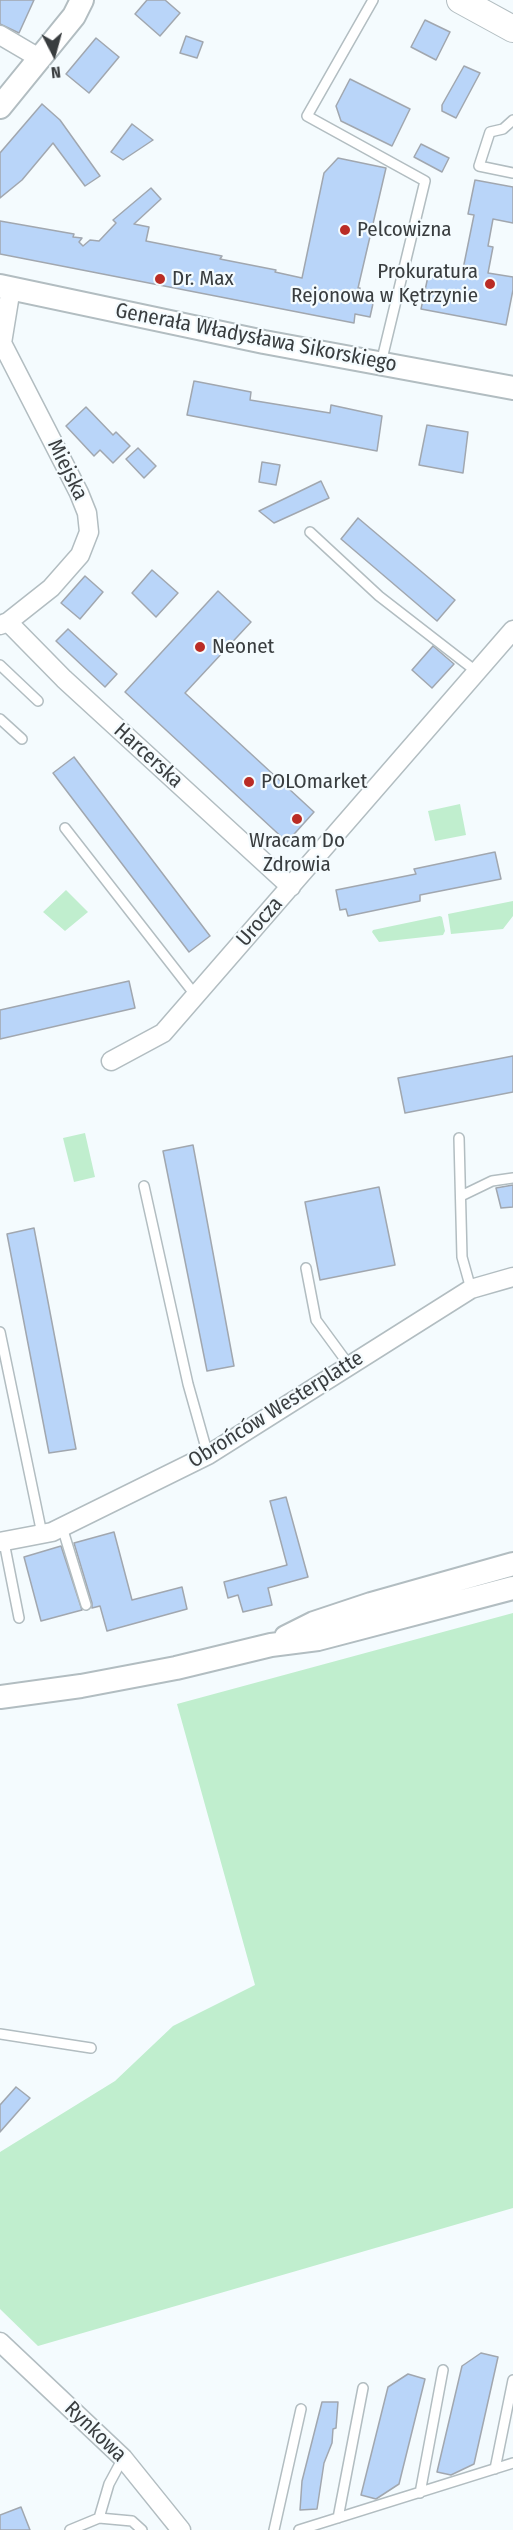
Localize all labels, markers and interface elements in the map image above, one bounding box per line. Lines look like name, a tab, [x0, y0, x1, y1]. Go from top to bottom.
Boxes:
north arrow	[24, 24, 84, 84]
text: N	[50, 62, 62, 82]
place label: Pelcowizna	[357, 217, 451, 243]
marker: Pelcowizna	[338, 223, 352, 237]
place label: Prokuratura Rejonowa w Kętrzynie	[291, 259, 478, 309]
place label: Dr. Max	[172, 266, 234, 292]
marker: Dr. Max	[153, 272, 167, 286]
marker: Prokuratura Rejonowa w Kętrzynie	[483, 277, 497, 291]
street label: Generała Władysława Sikorskiego	[113, 298, 399, 378]
street label: Miejska	[42, 435, 92, 505]
place label: Neonet	[212, 634, 274, 660]
marker: Neonet	[193, 640, 207, 654]
street label: Harcerska	[108, 718, 188, 794]
place label: POLOmarket	[261, 769, 367, 795]
marker: POLOmarket	[242, 775, 256, 789]
marker: Wracam Do Zdrowia	[290, 812, 304, 826]
place label: Wracam Do Zdrowia	[249, 828, 345, 878]
street label: Urocza	[232, 892, 288, 952]
street label: Obrońców Westerplatte	[184, 1346, 368, 1474]
street label: Rynkowa	[59, 2396, 131, 2468]

